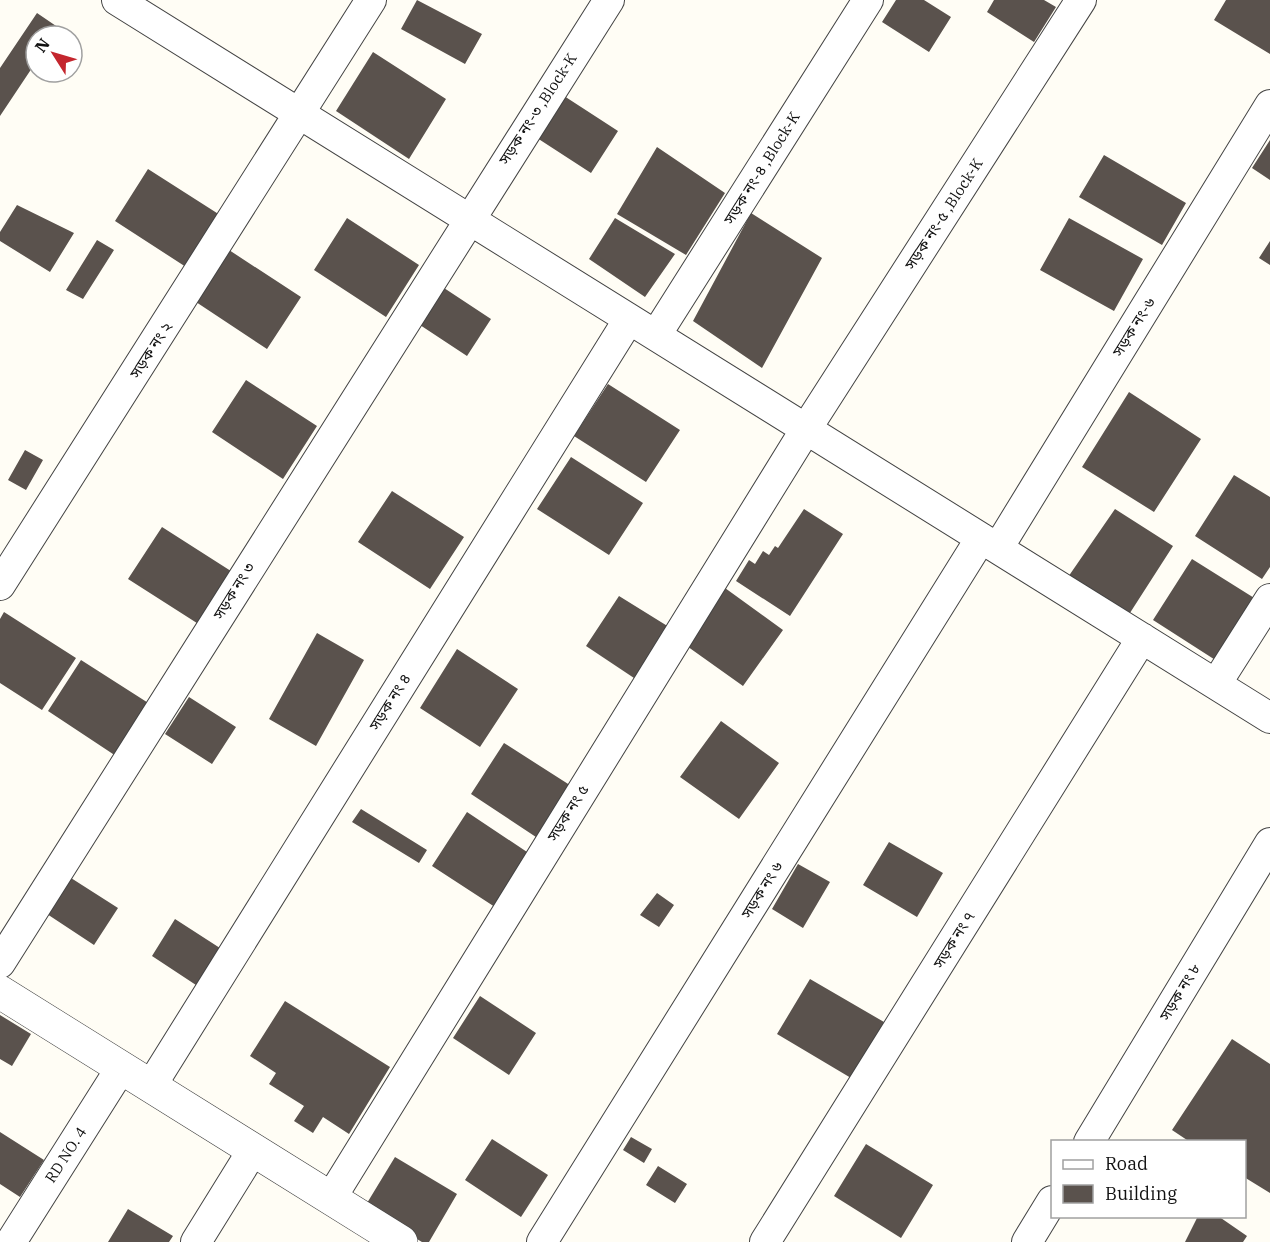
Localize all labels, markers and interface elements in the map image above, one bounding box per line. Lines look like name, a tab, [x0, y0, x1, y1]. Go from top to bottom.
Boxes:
north arrow	[24, 24, 84, 84]
text: N	[30, 34, 54, 56]
street label: সড়ক নং-৩ ,Block-K	[494, 49, 581, 169]
street label: সড়ক নং-৪ ,Block-K	[719, 108, 804, 228]
street label: সড়ক নং-৫ ,Block-K	[900, 154, 987, 274]
street label: সড়ক নং-৬	[1108, 294, 1159, 361]
street label: সড়ক নং ২	[125, 318, 176, 382]
street label: সড়ক নং ৩	[208, 559, 259, 624]
street label: সড়ক নং ৪	[364, 670, 414, 735]
street label: সড়ক নং ৫	[542, 781, 593, 846]
street label: সড়ক নং ৬	[736, 858, 787, 923]
street label: সড়ক নং ৭	[928, 908, 979, 973]
street label: সড়ক নং ৮	[1155, 960, 1204, 1025]
street label: RD NO. 4	[41, 1123, 91, 1186]
legend	[1051, 1140, 1246, 1218]
text: Road	[1105, 1152, 1148, 1175]
text: Building	[1105, 1182, 1177, 1205]

